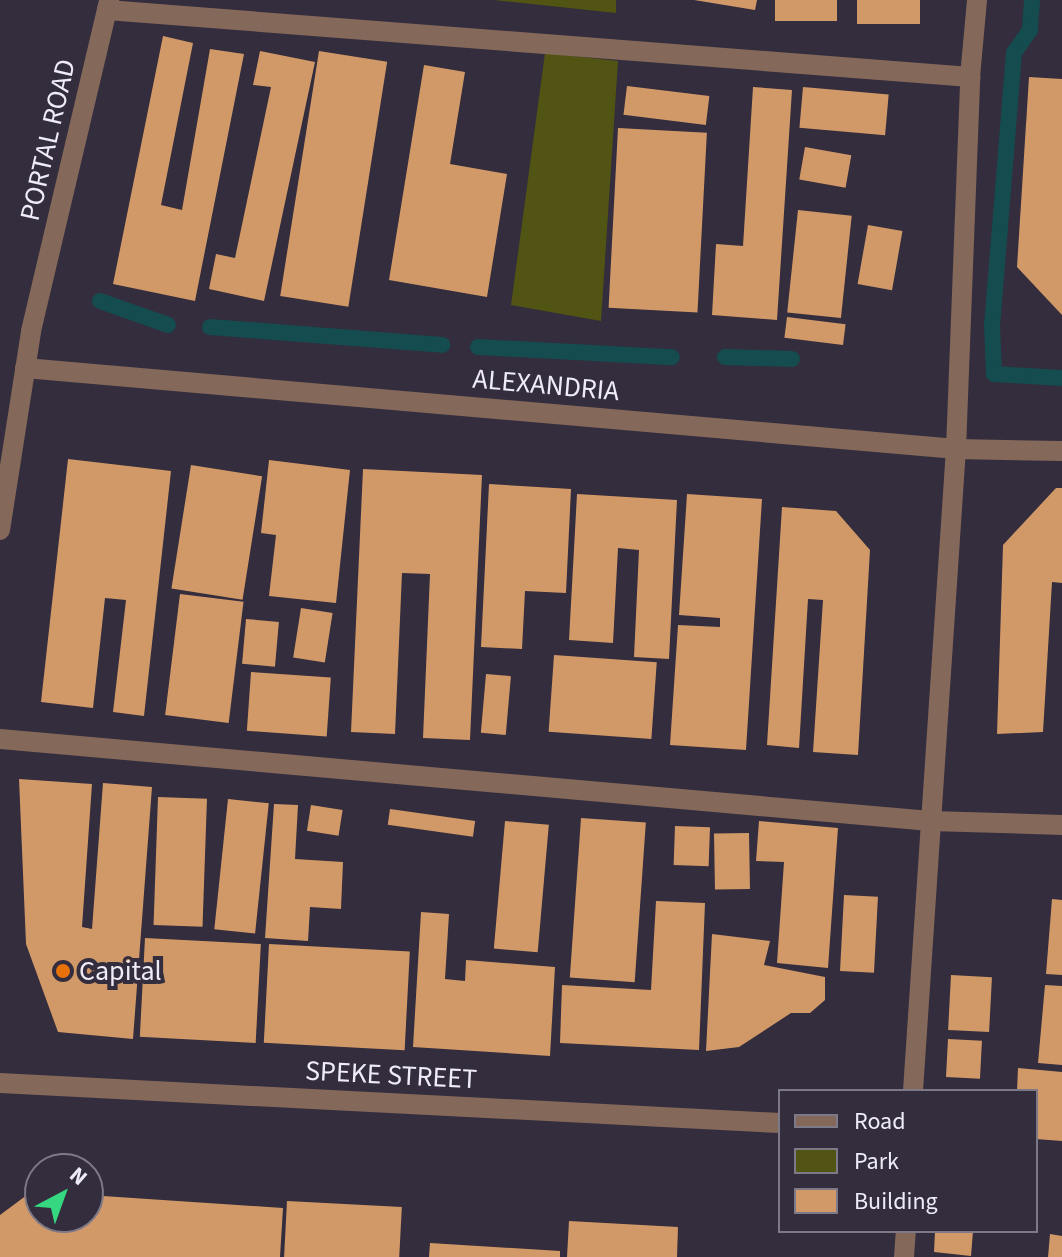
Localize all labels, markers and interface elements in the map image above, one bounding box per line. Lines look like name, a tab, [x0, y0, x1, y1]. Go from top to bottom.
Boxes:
street label: PORTAL ROAD	[13, 56, 83, 224]
street label: ALEXANDRIA	[471, 362, 621, 408]
place label: Capital	[79, 954, 162, 988]
marker: Capital	[54, 962, 72, 980]
street label: SPEKE STREET	[304, 1054, 478, 1096]
legend	[778, 1089, 1038, 1233]
text: Road	[854, 1104, 906, 1139]
text: Park	[854, 1144, 899, 1179]
north arrow	[24, 1153, 104, 1233]
text: N	[62, 1160, 94, 1193]
text: Building	[854, 1184, 938, 1219]

